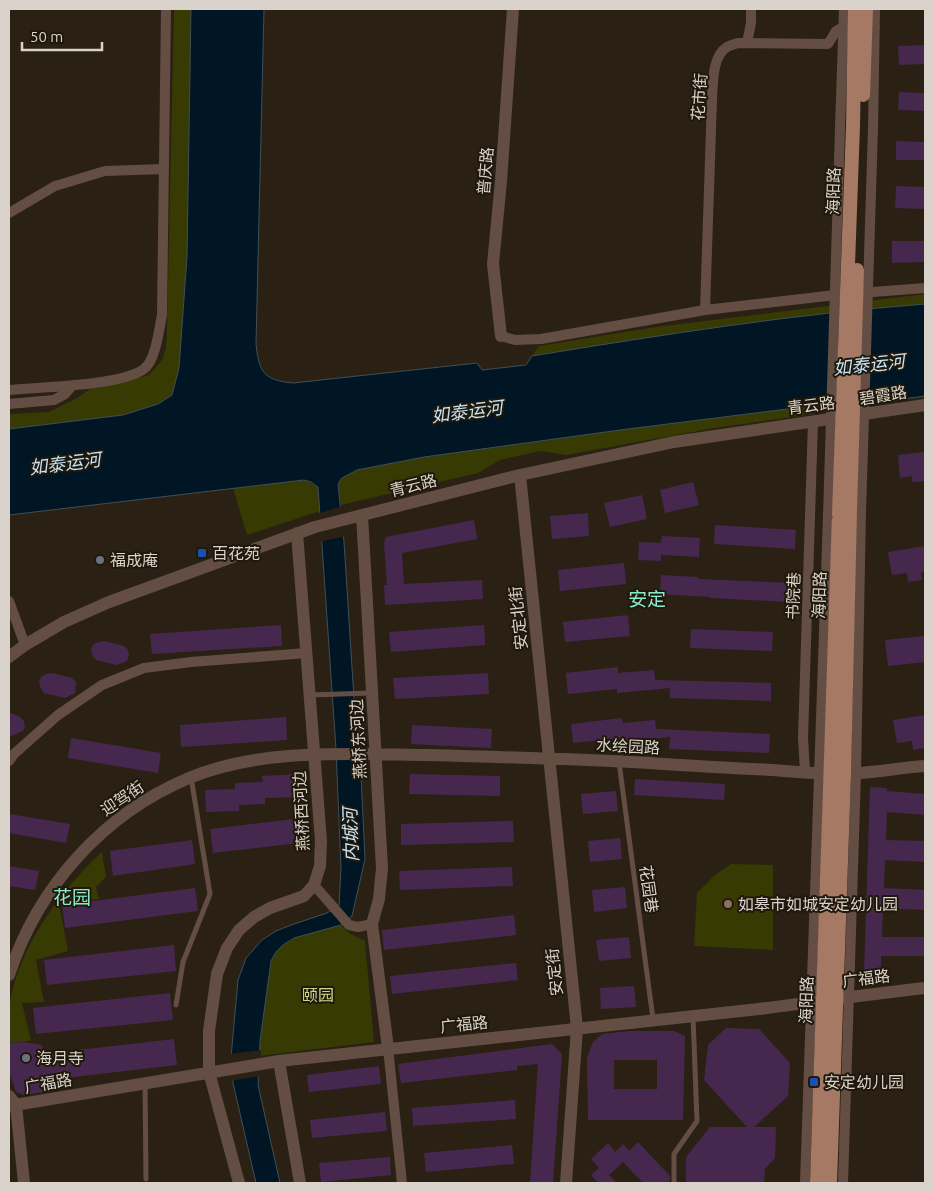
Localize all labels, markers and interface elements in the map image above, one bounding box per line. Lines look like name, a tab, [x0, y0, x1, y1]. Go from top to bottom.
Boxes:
scale bar	[22, 20, 102, 52]
text: 50 m	[30, 28, 63, 45]
street label: 花市街	[688, 72, 710, 122]
street label: 普庆路	[474, 146, 496, 196]
street label: 海阳路	[823, 167, 843, 215]
water label: 如泰运河	[832, 350, 909, 378]
street label: 碧霞路	[858, 382, 908, 408]
street label: 青云路	[786, 393, 836, 417]
water label: 如泰运河	[430, 396, 507, 425]
water label: 如泰运河	[28, 448, 105, 477]
street label: 青云路	[388, 470, 438, 500]
place label: 百花苑	[212, 544, 260, 562]
marker: 百花苑	[196, 547, 208, 559]
place label: 福成庵	[110, 551, 158, 569]
marker: 福成庵	[94, 554, 106, 566]
street label: 海阳路	[809, 571, 829, 619]
street label: 书院巷	[783, 572, 803, 620]
street label: 安定北街	[506, 585, 530, 651]
district label: 安定	[628, 588, 666, 610]
street label: 燕桥东河边	[347, 699, 369, 779]
street label: 水绘园路	[596, 735, 660, 757]
street label: 燕桥西河边	[290, 771, 312, 851]
street label: 迎驾街	[97, 777, 147, 819]
water label: 内城河	[339, 805, 361, 862]
street label: 花园巷	[637, 864, 661, 914]
district label: 花园	[53, 886, 91, 908]
place label: 如皋市如城安定幼儿园	[738, 895, 898, 913]
marker: 如皋市如城安定幼儿园	[722, 898, 734, 910]
street label: 安定街	[543, 947, 565, 997]
street label: 广福路	[841, 966, 891, 990]
street label: 海阳路	[796, 976, 816, 1024]
park label: 颐园	[302, 986, 334, 1004]
street label: 广福路	[439, 1013, 489, 1035]
place label: 海月寺	[36, 1049, 84, 1067]
marker: 海月寺	[20, 1052, 32, 1064]
street label: 广福路	[23, 1070, 73, 1096]
place label: 安定幼儿园	[824, 1073, 904, 1091]
marker: 安定幼儿园	[808, 1076, 820, 1088]

